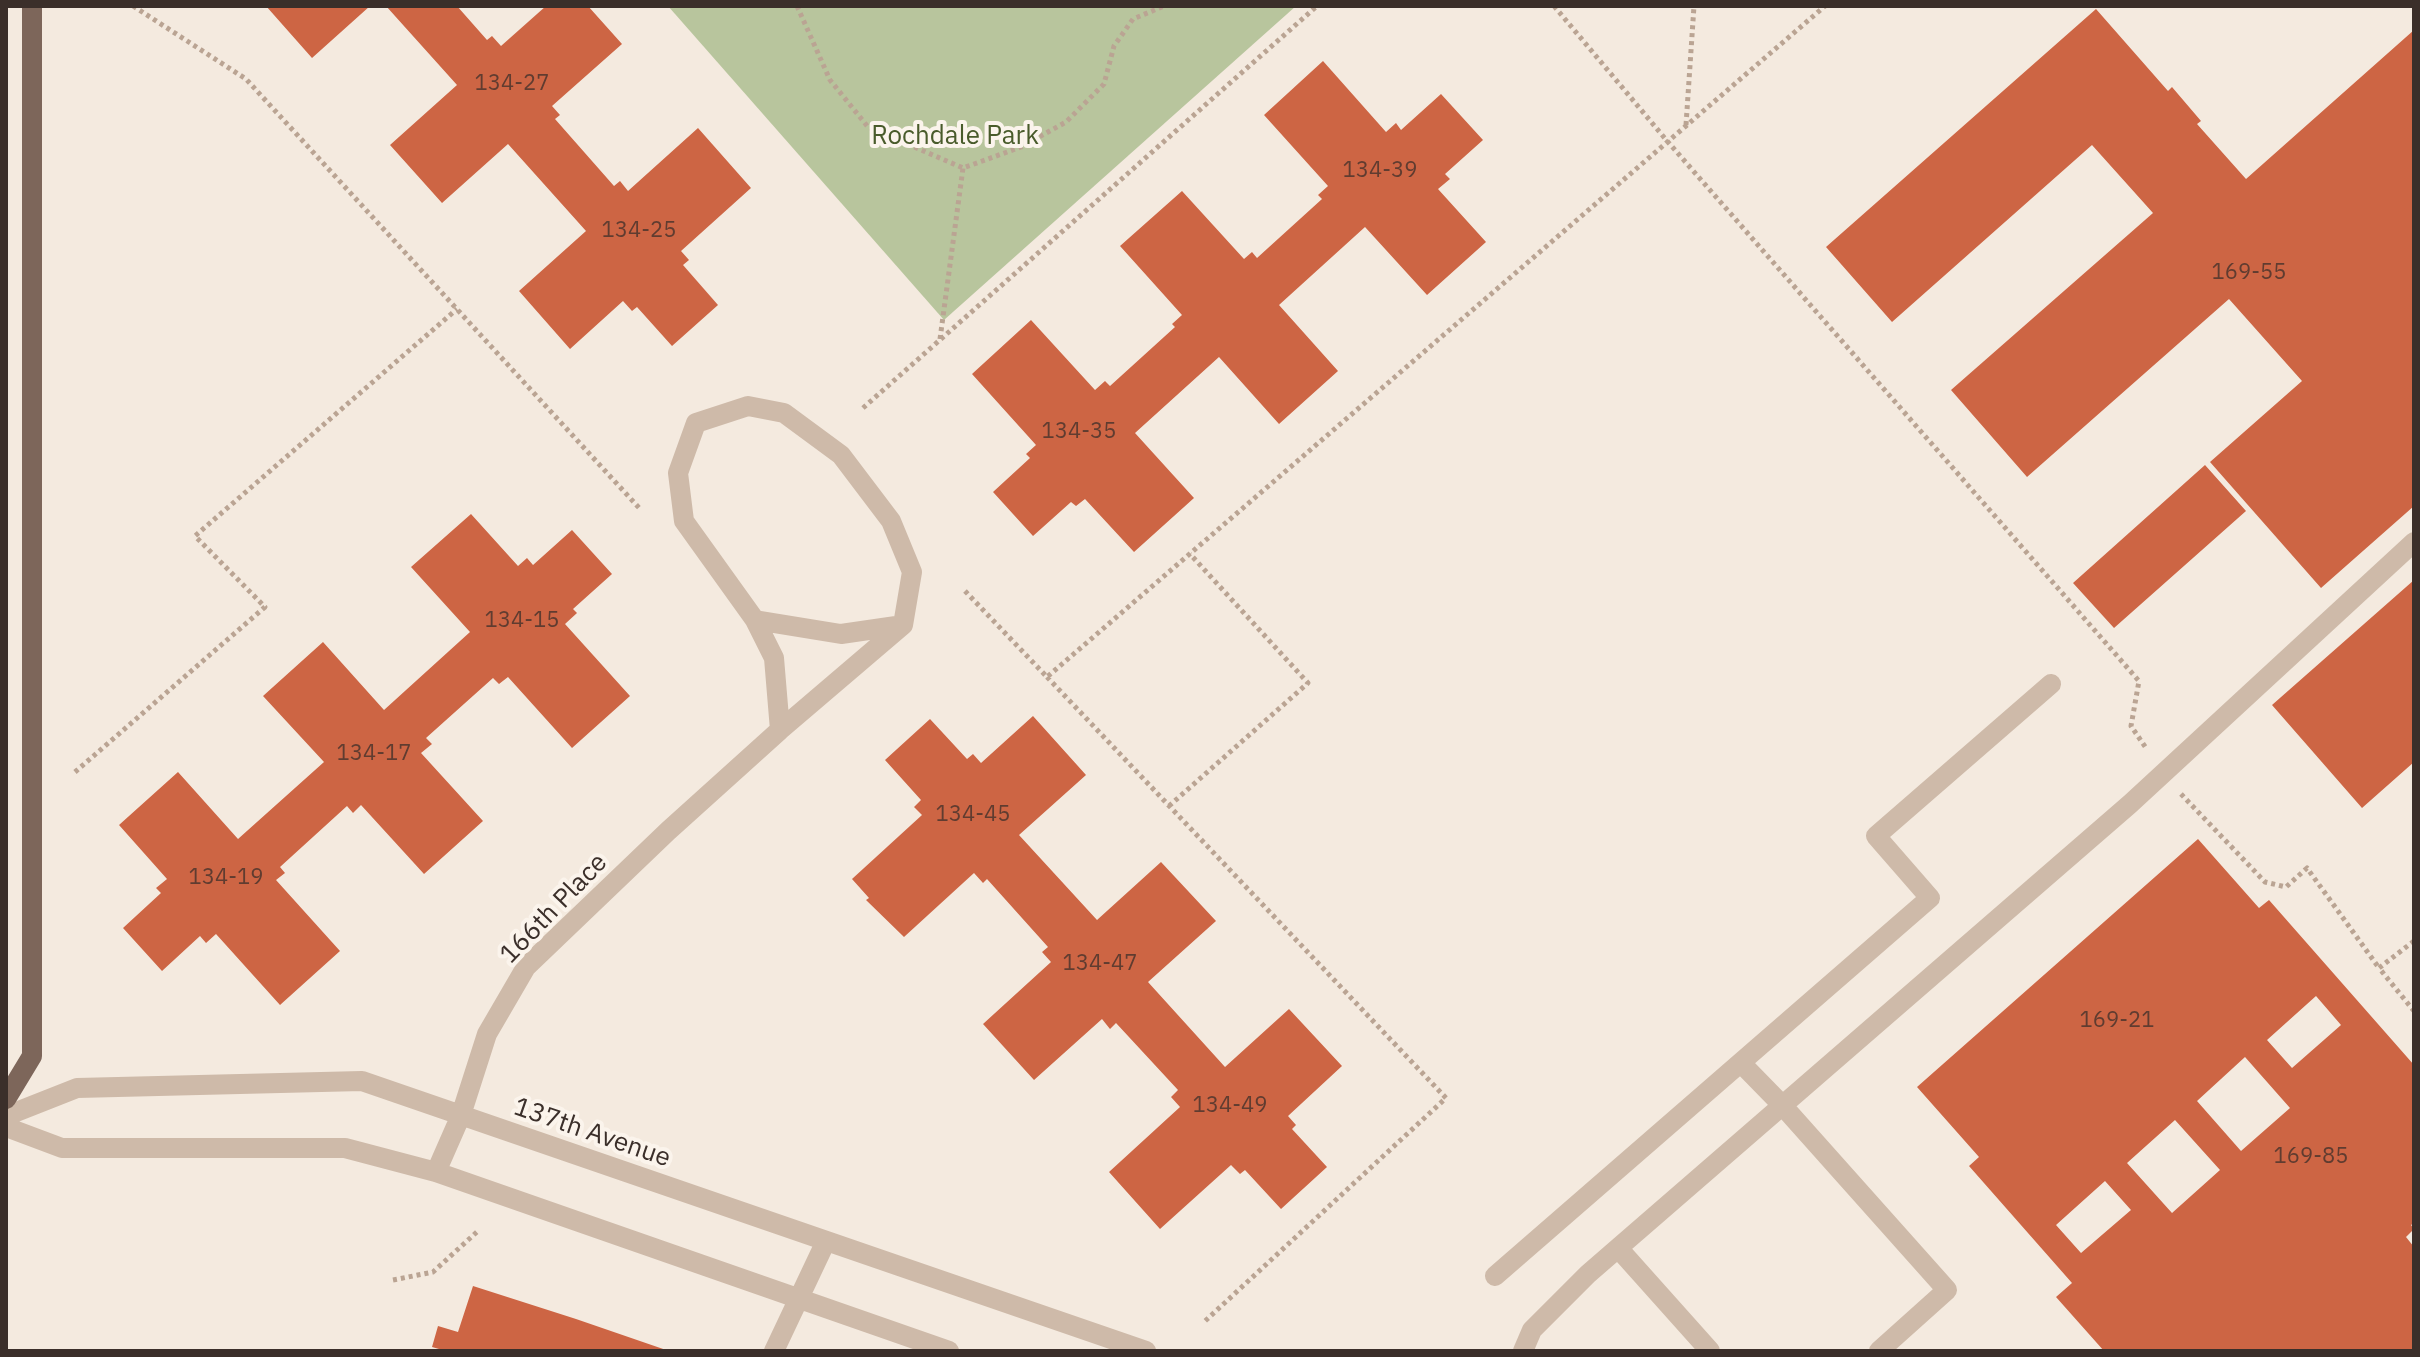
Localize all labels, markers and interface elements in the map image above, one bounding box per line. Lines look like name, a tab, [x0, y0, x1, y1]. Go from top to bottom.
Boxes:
house number: 134-27	[475, 71, 549, 97]
park label: Rochdale Park	[871, 120, 1039, 152]
house number: 134-39	[1343, 158, 1417, 184]
house number: 134-25	[602, 218, 676, 244]
house number: 169-55	[2212, 260, 2286, 286]
house number: 134-35	[1042, 419, 1116, 445]
house number: 134-15	[485, 608, 559, 634]
house number: 134-17	[337, 741, 411, 767]
house number: 134-45	[936, 802, 1010, 828]
street label: 166th Place	[494, 848, 614, 970]
house number: 134-19	[189, 865, 263, 891]
house number: 134-47	[1063, 951, 1137, 977]
house number: 169-21	[2080, 1008, 2154, 1034]
street label: 137th Avenue	[510, 1092, 674, 1174]
house number: 134-49	[1193, 1093, 1267, 1119]
house number: 169-85	[2274, 1144, 2348, 1170]

